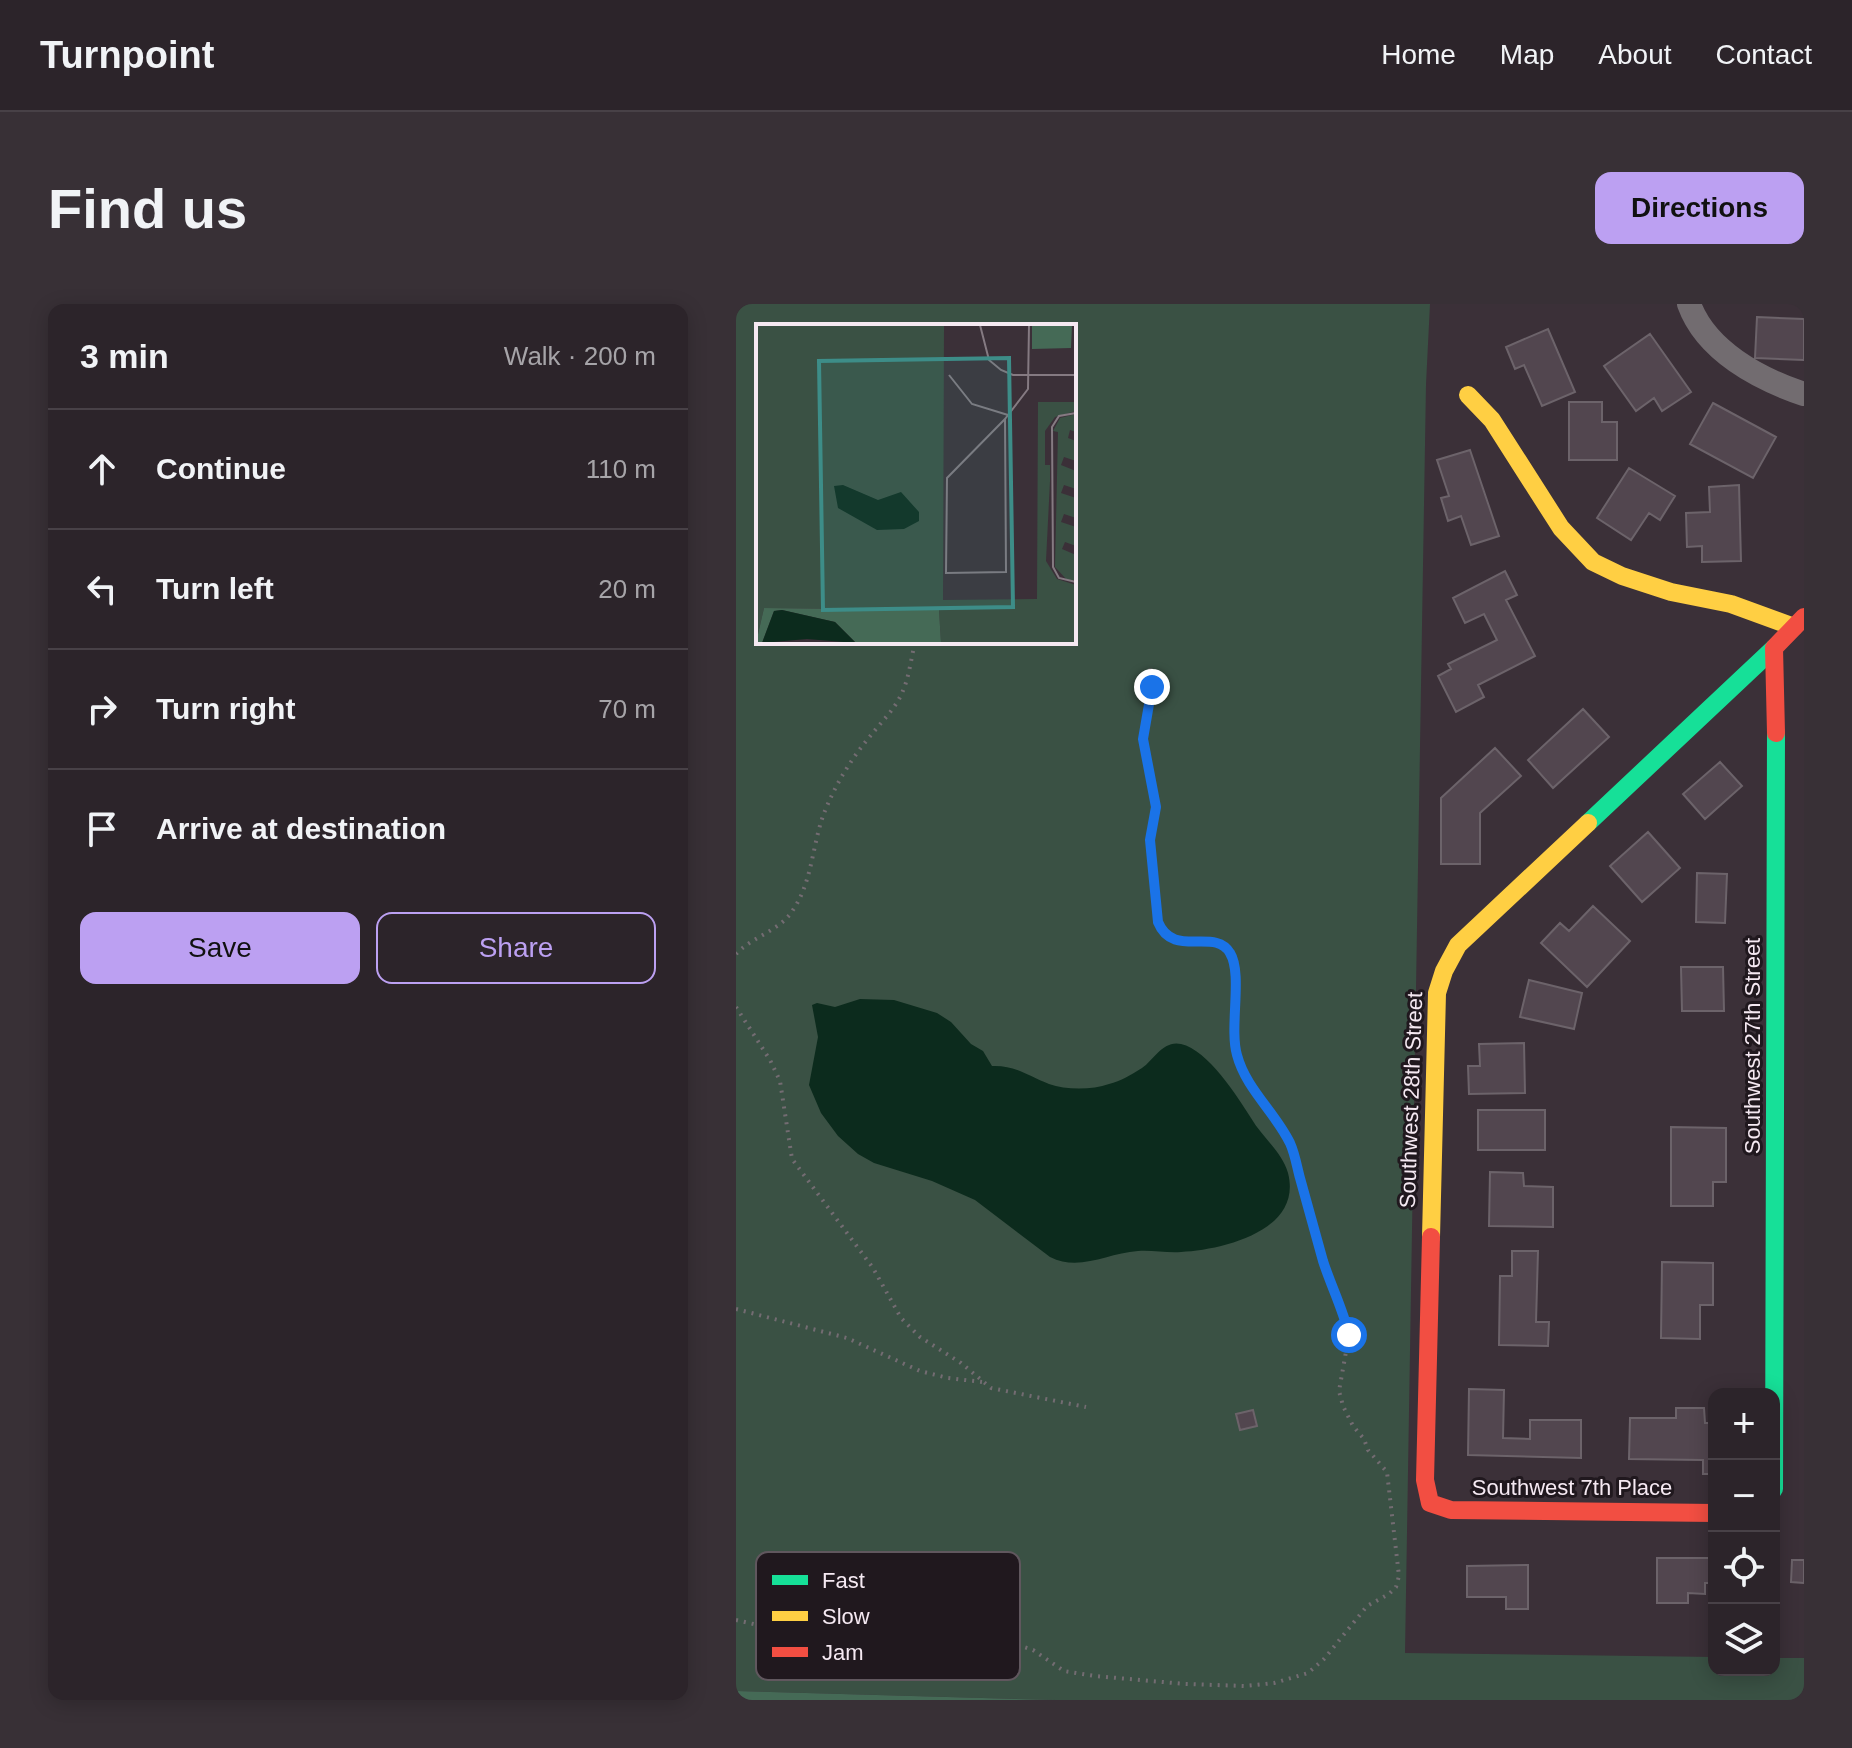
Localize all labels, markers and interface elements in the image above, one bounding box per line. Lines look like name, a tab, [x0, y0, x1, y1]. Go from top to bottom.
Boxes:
text: Turnpoint	[40, 34, 214, 76]
text: Home	[1381, 39, 1456, 70]
text: Map	[1500, 39, 1554, 70]
text: About	[1598, 39, 1672, 70]
text: Contact	[1716, 39, 1812, 70]
button: Directions	[1595, 172, 1804, 244]
text: Find us	[48, 177, 247, 240]
inset map	[756, 324, 1076, 644]
text: 3 min	[80, 337, 169, 375]
text: Walk · 200 m	[504, 341, 656, 371]
icon: ahead	[80, 447, 124, 491]
text: Continue	[156, 452, 286, 485]
text: 110 m	[586, 454, 656, 484]
icon: left	[80, 567, 124, 611]
text: Turn left	[156, 572, 274, 605]
text: 20 m	[598, 574, 656, 604]
route end	[1134, 669, 1170, 705]
icon: right	[80, 687, 124, 731]
text: Turn right	[156, 692, 295, 725]
text: 70 m	[598, 694, 656, 724]
icon: arrive	[80, 807, 124, 851]
text: Arrive at destination	[156, 812, 446, 845]
button: Save	[80, 912, 360, 984]
button: Share	[376, 912, 656, 984]
street label: Southwest 27th Street	[1740, 938, 1765, 1154]
street label: Southwest 28th Street	[1395, 991, 1427, 1209]
route start	[1331, 1317, 1367, 1353]
map controls	[1708, 1388, 1780, 1676]
button: +	[1708, 1388, 1780, 1460]
button: −	[1708, 1460, 1780, 1532]
street label: Southwest 7th Place	[1472, 1475, 1672, 1500]
button: locate	[1708, 1532, 1780, 1604]
legend	[756, 1552, 1020, 1680]
text: Fast	[822, 1568, 865, 1593]
text: Slow	[822, 1604, 870, 1629]
button: layers	[1708, 1604, 1780, 1676]
text: Jam	[822, 1640, 864, 1665]

